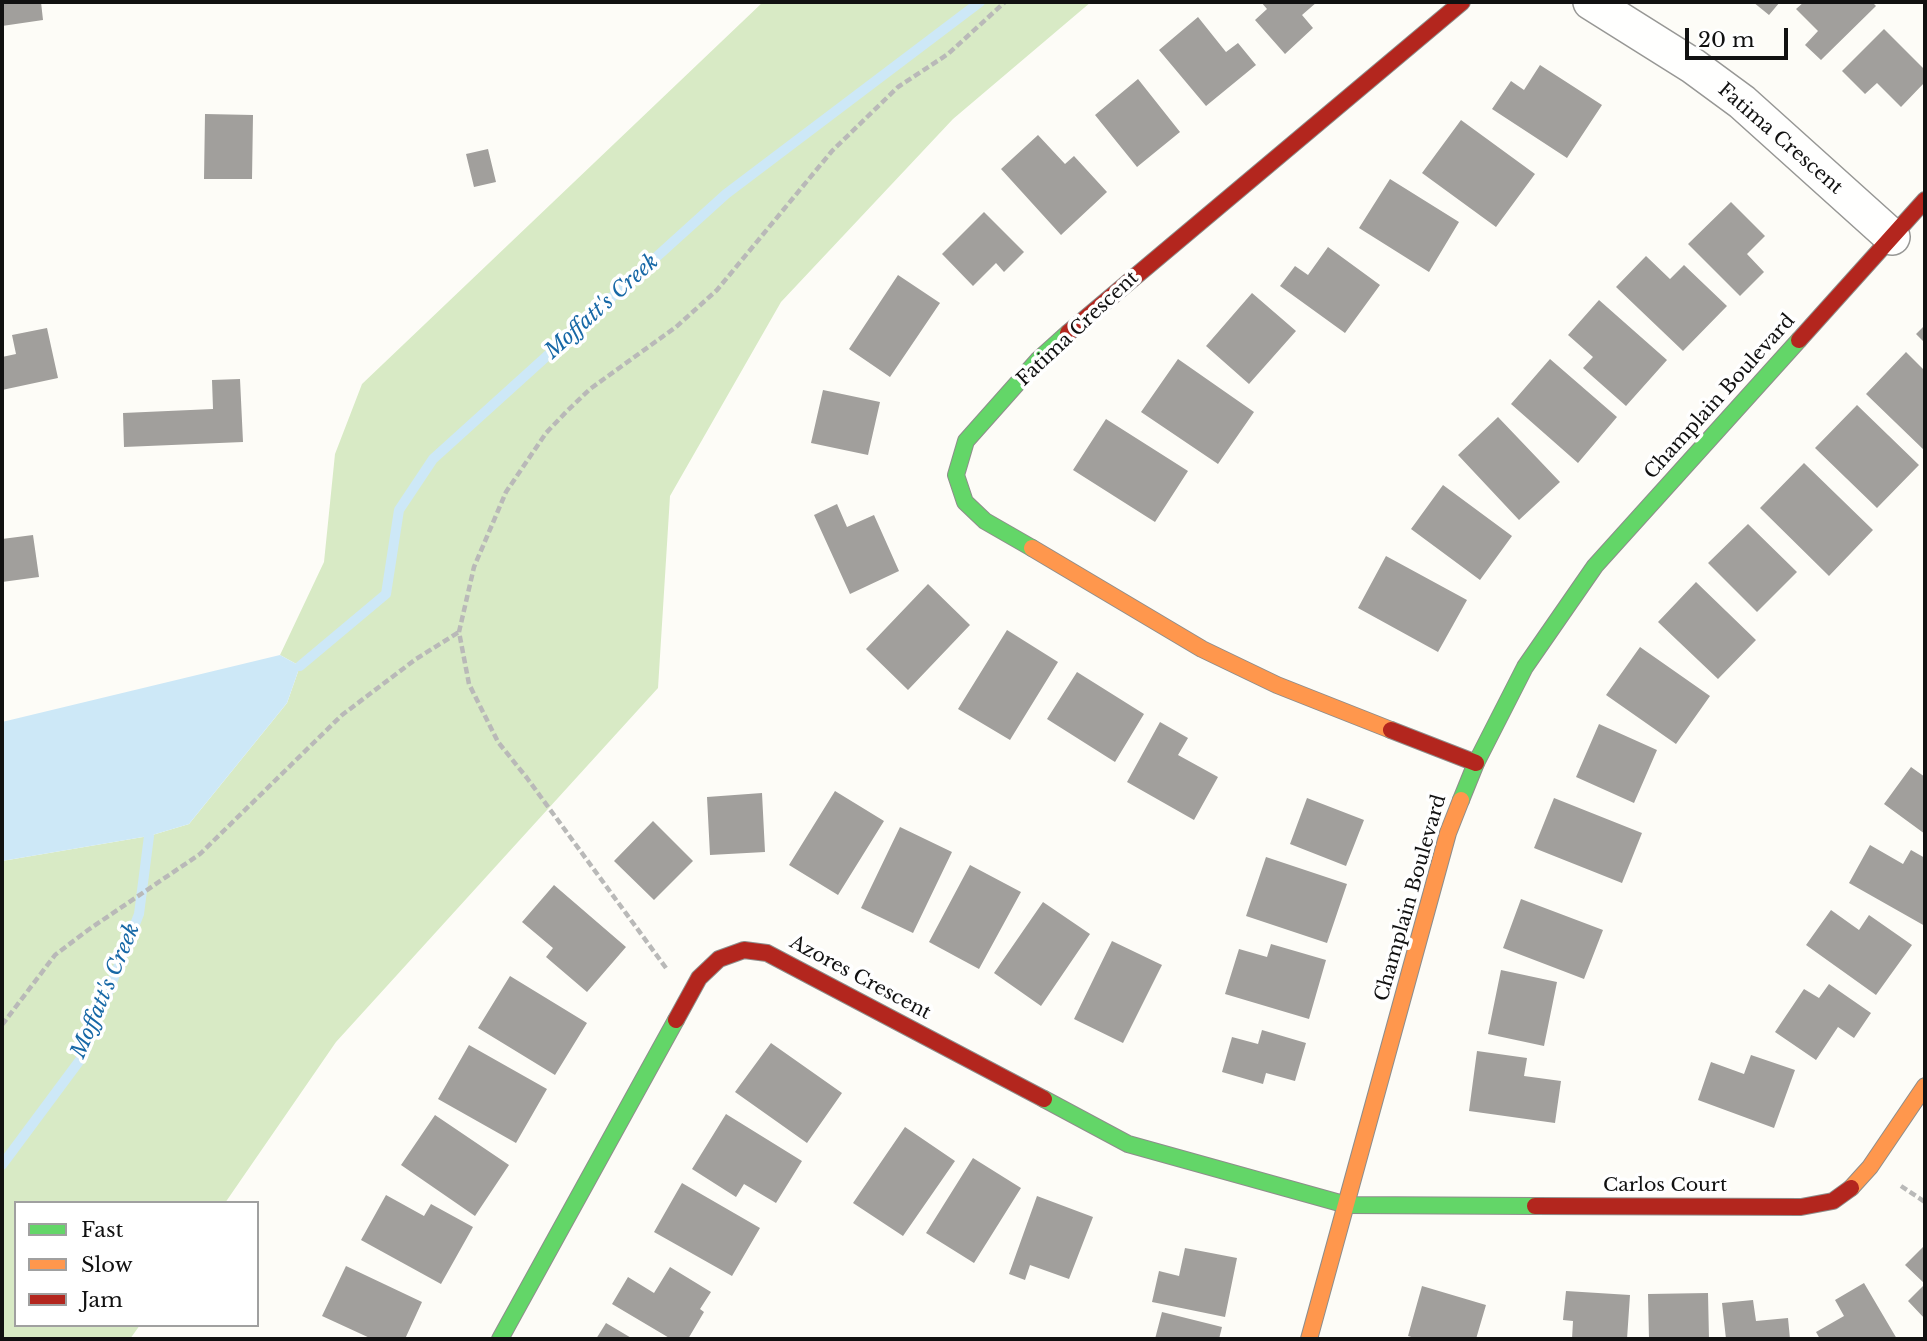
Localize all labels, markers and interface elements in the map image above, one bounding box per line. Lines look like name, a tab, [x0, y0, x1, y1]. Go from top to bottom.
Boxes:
scale bar	[1689, 14, 1792, 58]
text: 20 m	[1698, 27, 1755, 53]
street label: Fatima Crescent	[1713, 79, 1847, 199]
water label: Moffatt's Creek	[540, 249, 664, 365]
street label: Fatima Crescent	[1013, 267, 1143, 391]
street label: Champlain Boulevard	[1640, 310, 1800, 484]
street label: Champlain Boulevard	[1371, 792, 1451, 1004]
water label: Moffatt's Creek	[66, 920, 146, 1062]
street label: Azores Crescent	[786, 931, 934, 1025]
street label: Carlos Court	[1603, 1175, 1727, 1197]
legend	[14, 1201, 259, 1327]
text: Fast	[81, 1217, 123, 1243]
text: Slow	[81, 1252, 133, 1278]
text: Jam	[81, 1287, 123, 1313]

